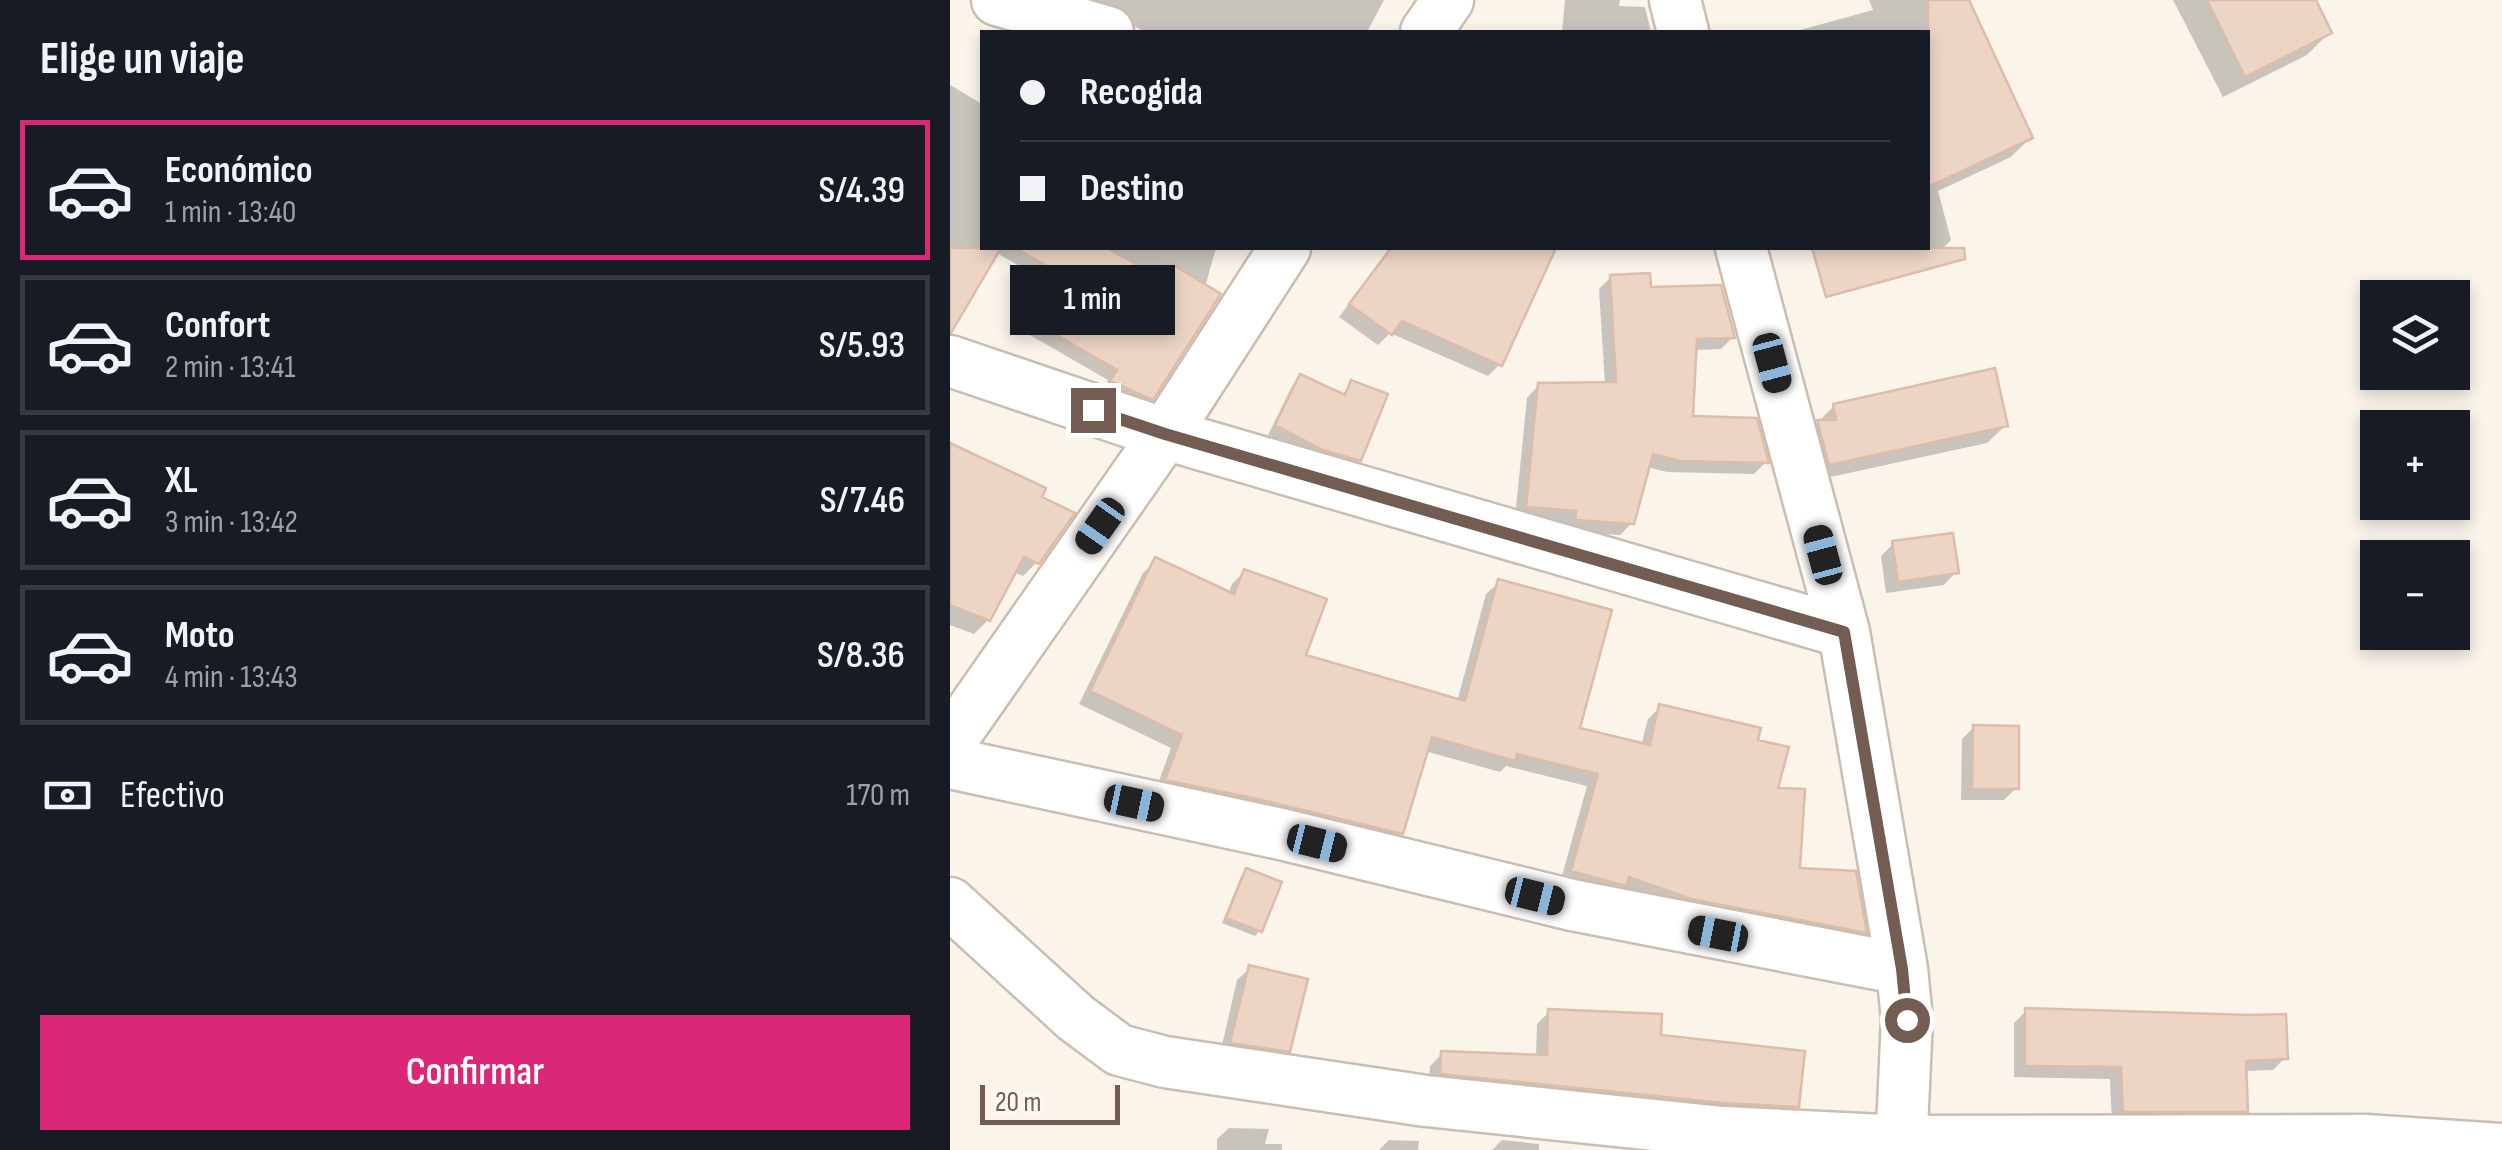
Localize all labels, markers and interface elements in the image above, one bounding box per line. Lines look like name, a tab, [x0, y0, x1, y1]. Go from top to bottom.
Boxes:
text: Elige un viaje	[40, 32, 245, 87]
text: Recogida	[1080, 70, 1203, 115]
icon: car	[45, 145, 135, 235]
text: Económico	[165, 148, 313, 193]
text: Destino	[1080, 166, 1184, 211]
text: S/4.39	[819, 168, 905, 213]
text: 1 min · 13:40	[165, 193, 296, 232]
callout: 1 min	[1011, 265, 1176, 335]
text: 1 min	[1063, 280, 1122, 319]
map controls	[2360, 280, 2470, 650]
button: layers	[2360, 280, 2470, 390]
icon: car	[45, 300, 135, 390]
text: Confort	[165, 303, 270, 348]
text: S/5.93	[819, 323, 905, 368]
car	[1750, 330, 1794, 396]
text: 2 min · 13:41	[165, 348, 295, 387]
route end	[1071, 388, 1116, 433]
button: +	[2360, 410, 2470, 520]
icon: car	[45, 455, 135, 545]
text: XL	[165, 458, 198, 503]
text: S/7.46	[820, 478, 905, 523]
car	[1071, 493, 1129, 559]
text: 3 min · 13:42	[165, 503, 298, 542]
car	[1801, 522, 1845, 588]
button: −	[2360, 540, 2470, 650]
icon: car	[45, 610, 135, 700]
text: Moto	[165, 613, 235, 658]
text: S/8.36	[817, 633, 905, 678]
text: 4 min · 13:43	[165, 658, 298, 697]
icon: cash	[40, 768, 95, 823]
text: Efectivo	[120, 773, 225, 818]
text: 170 m	[846, 776, 910, 815]
car	[1102, 782, 1166, 824]
car	[1284, 821, 1350, 865]
car	[1502, 874, 1568, 918]
car	[1686, 914, 1750, 954]
route start	[1885, 998, 1930, 1043]
button: Confirmar	[40, 1015, 910, 1130]
scale bar	[980, 1080, 1120, 1124]
text: 20 m	[995, 1086, 1041, 1119]

